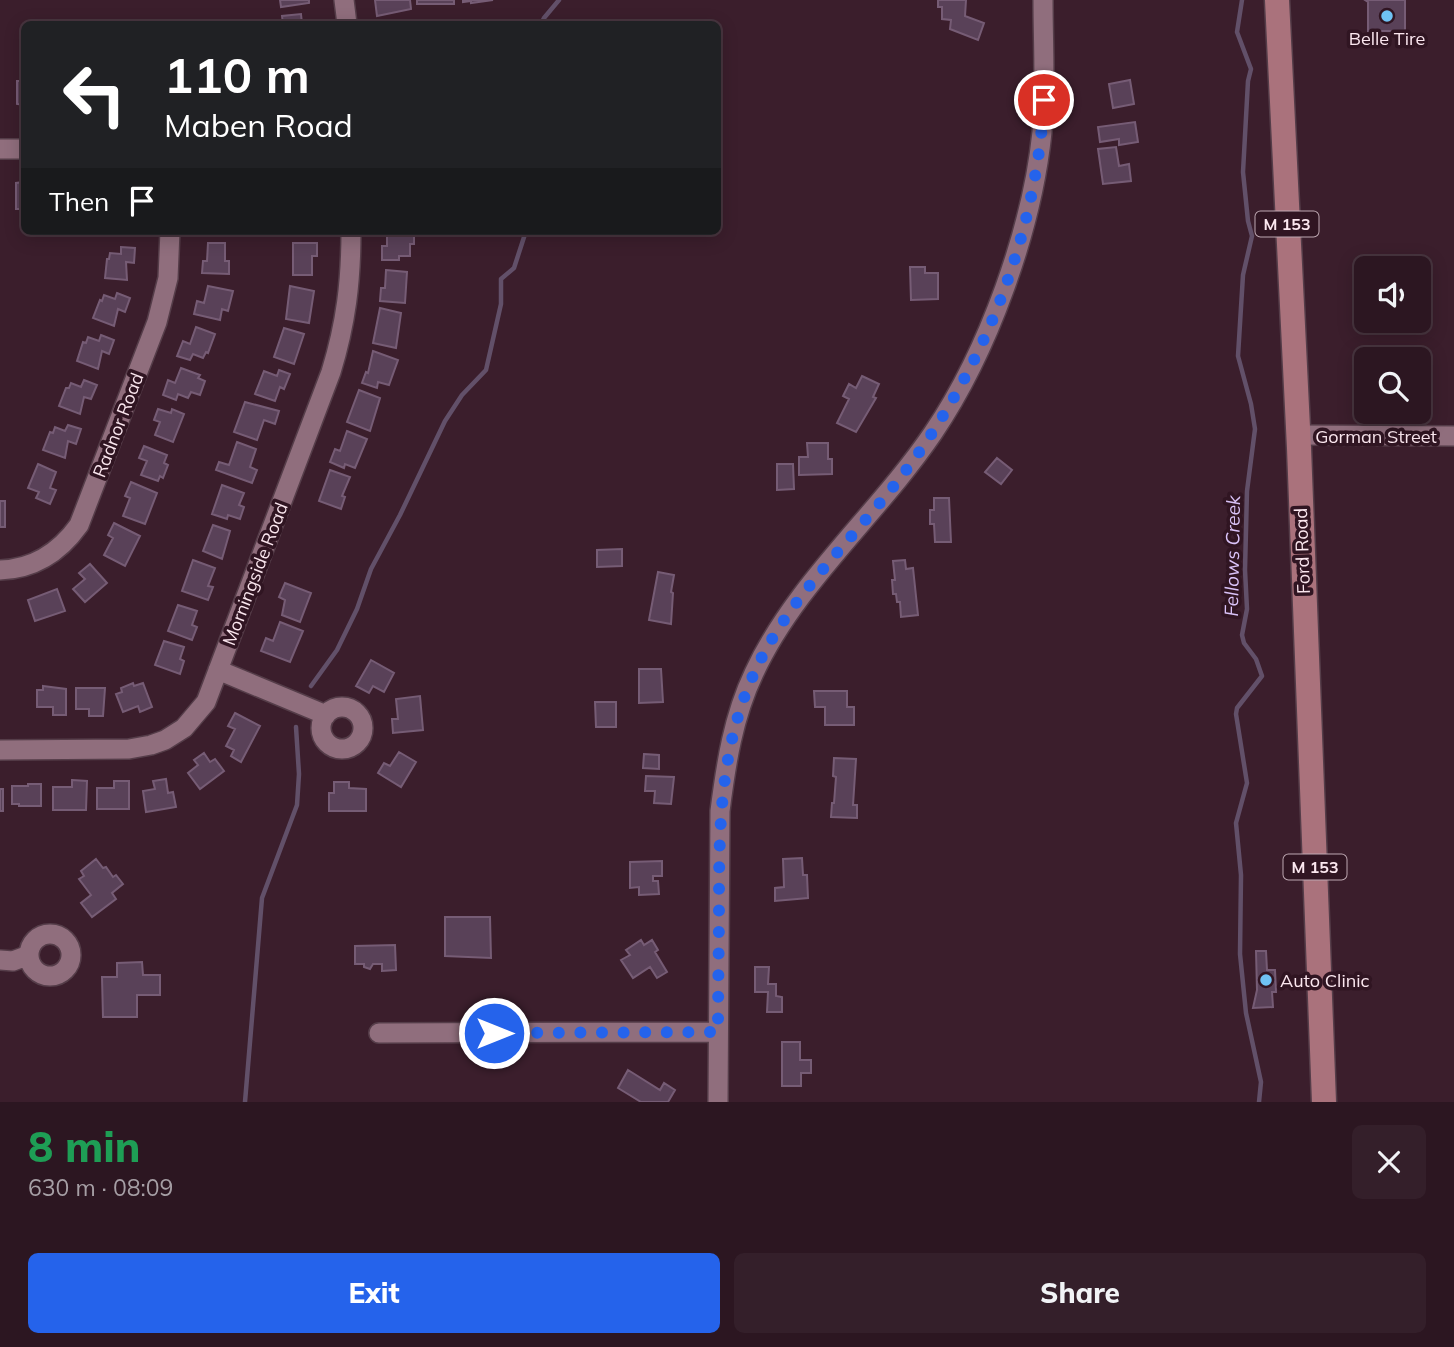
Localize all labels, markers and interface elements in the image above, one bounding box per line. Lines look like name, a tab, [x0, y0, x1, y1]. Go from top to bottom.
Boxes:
marker: Belle Tire	[1379, 8, 1395, 24]
place label: Belle Tire	[1349, 27, 1425, 50]
text: 110 m	[164, 44, 310, 105]
icon: left	[49, 49, 140, 140]
pin	[1014, 70, 1074, 130]
icon: arrive	[1025, 81, 1063, 119]
text: Maben Road	[164, 105, 353, 145]
icon: arrive	[123, 182, 161, 220]
text: Then	[49, 185, 109, 218]
road number: M 153	[1256, 212, 1318, 236]
map controls	[1354, 256, 1431, 424]
button: sound	[1354, 256, 1431, 333]
button: search	[1354, 347, 1431, 424]
street label: Radnor Road	[88, 369, 148, 481]
street label: Gorman Street	[1315, 425, 1437, 448]
water label: Fellows Creek	[1219, 494, 1245, 617]
street label: Morningside Road	[217, 499, 293, 649]
street label: Ford Road	[1289, 508, 1315, 594]
road number: M 153	[1284, 854, 1346, 880]
place label: Auto Clinic	[1280, 969, 1370, 992]
marker: Auto Clinic	[1258, 972, 1274, 988]
position arrow	[457, 996, 531, 1070]
text: 8 min	[28, 1120, 141, 1173]
button: close	[1352, 1125, 1426, 1199]
text: 630 m · 08:09	[28, 1173, 173, 1202]
button: Exit	[28, 1253, 720, 1333]
button: Share	[734, 1253, 1426, 1333]

